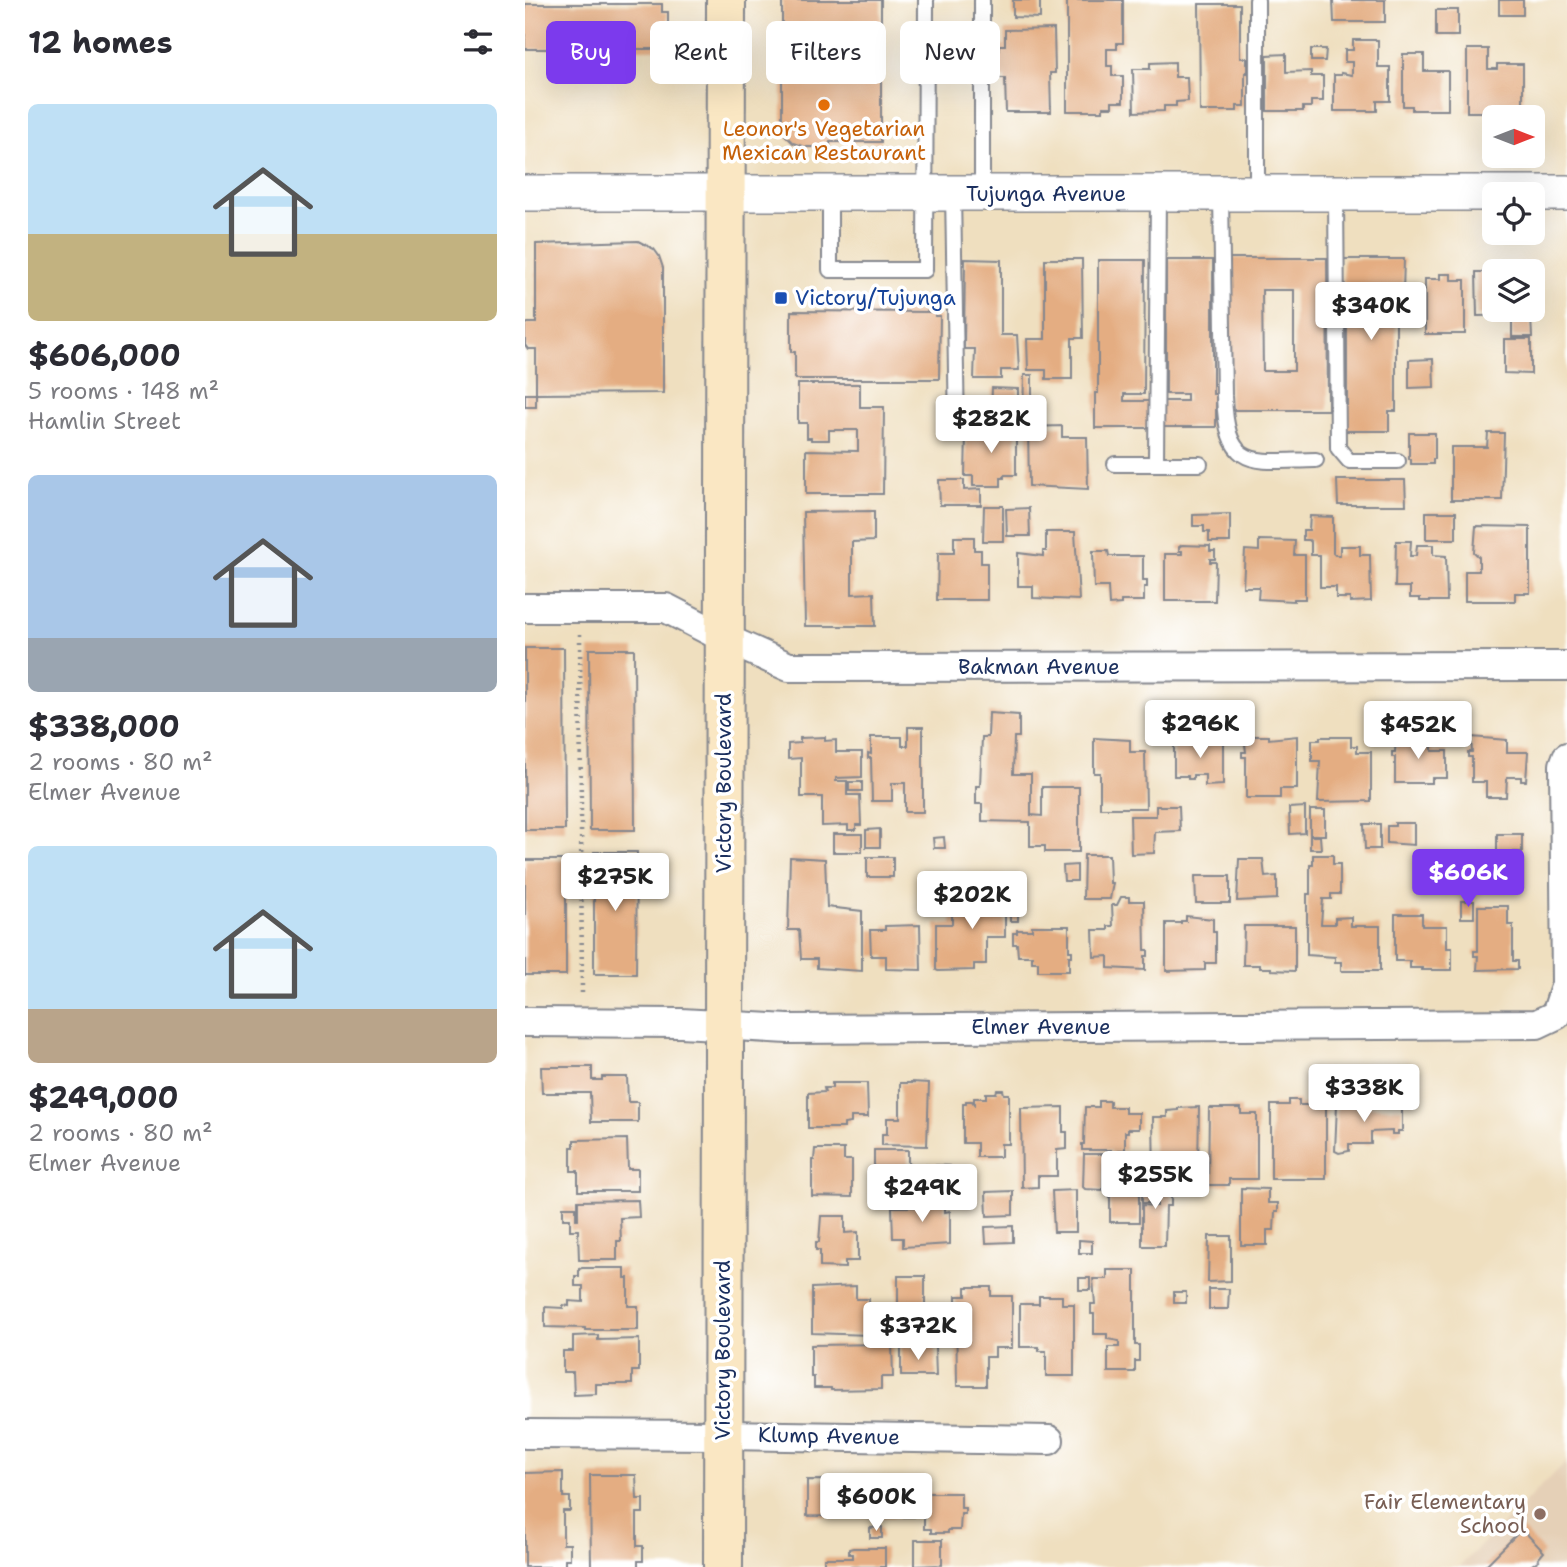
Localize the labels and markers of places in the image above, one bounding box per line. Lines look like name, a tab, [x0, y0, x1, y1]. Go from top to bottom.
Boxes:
marker: Leonor's Vegetarian Mexican Restaurant	[816, 97, 832, 113]
place label: Leonor's Vegetarian Mexican Restaurant	[722, 115, 926, 167]
pin: $340K	[1322, 282, 1420, 342]
place label: Victory/Tujunga	[795, 284, 956, 312]
marker: Victory/Tujunga	[773, 290, 789, 306]
pin: $282K	[942, 396, 1040, 455]
pin: $296K	[1151, 700, 1249, 760]
pin: $452K	[1369, 702, 1467, 761]
pin: $606K	[1419, 850, 1517, 909]
pin: $275K	[566, 853, 664, 913]
pin: $202K	[923, 872, 1021, 931]
pin: $338K	[1315, 1064, 1413, 1124]
pin: $255K	[1106, 1152, 1204, 1211]
pin: $249K	[873, 1164, 971, 1224]
pin: $372K	[869, 1302, 967, 1362]
pin: $600K	[827, 1474, 925, 1533]
place label: Fair Elementary School	[1364, 1488, 1527, 1540]
marker: Fair Elementary School	[1532, 1506, 1548, 1522]

